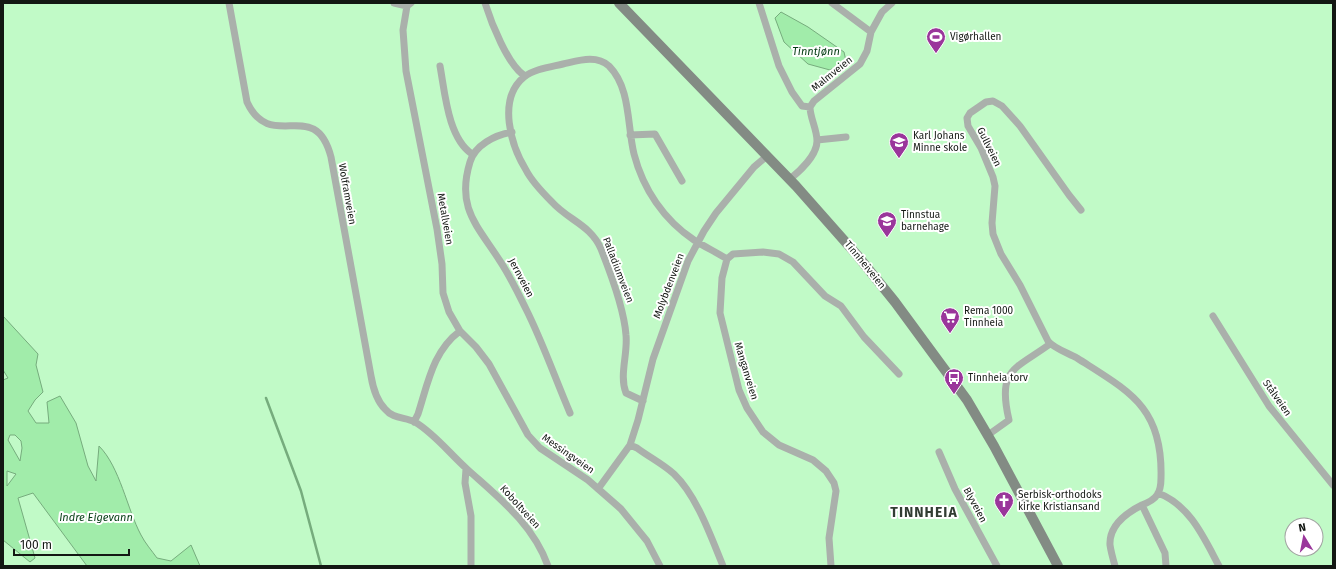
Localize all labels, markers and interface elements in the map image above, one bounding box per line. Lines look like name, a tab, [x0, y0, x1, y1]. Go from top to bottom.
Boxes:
sports icon: Vigørhallen	[925, 26, 947, 54]
place label: Vigørhallen	[950, 31, 1001, 43]
water label: Tinntjønn	[792, 45, 840, 58]
street label: Malmveien	[809, 54, 855, 94]
street label: Gullveien	[974, 125, 1004, 169]
place label: Karl Johans Minne skole	[913, 130, 967, 154]
school or university icon: Karl Johans Minne skole	[888, 131, 910, 159]
street label: Wolframveien	[336, 162, 358, 226]
street label: Metallveien	[435, 192, 455, 246]
place label: Tinnstua barnehage	[901, 209, 949, 233]
school or university icon: Tinnstua barnehage	[876, 210, 898, 238]
street label: Palladiumveien	[600, 235, 636, 305]
street label: Tinnheiveien	[842, 239, 888, 291]
street label: Molybdenveien	[651, 252, 687, 320]
street label: Jernveien	[506, 256, 536, 300]
place label: Rema 1000 Tinnheia	[964, 305, 1014, 329]
supermarket icon: Rema 1000 Tinnheia	[939, 306, 961, 334]
street label: Manganveien	[732, 341, 760, 401]
bus stop icon: Tinnheia torv	[943, 367, 965, 395]
place label: Tinnheia torv	[968, 372, 1028, 384]
street label: Stålveien	[1260, 377, 1295, 418]
street label: Messingveien	[540, 432, 596, 476]
street label: Koboltveien	[497, 483, 543, 531]
street label: Blyveien	[961, 485, 989, 525]
place label: Serbisk-orthodoks kirke Kristiansand	[1018, 489, 1102, 513]
church icon: Serbisk-orthodoks kirke Kristiansand	[993, 490, 1015, 518]
district label: TINNHEIA	[890, 504, 958, 521]
water label: Indre Eigevann	[59, 511, 133, 524]
north arrow	[1284, 517, 1324, 557]
text: N	[1298, 521, 1307, 535]
scale bar	[14, 531, 129, 557]
text: 100 m	[20, 538, 52, 552]

